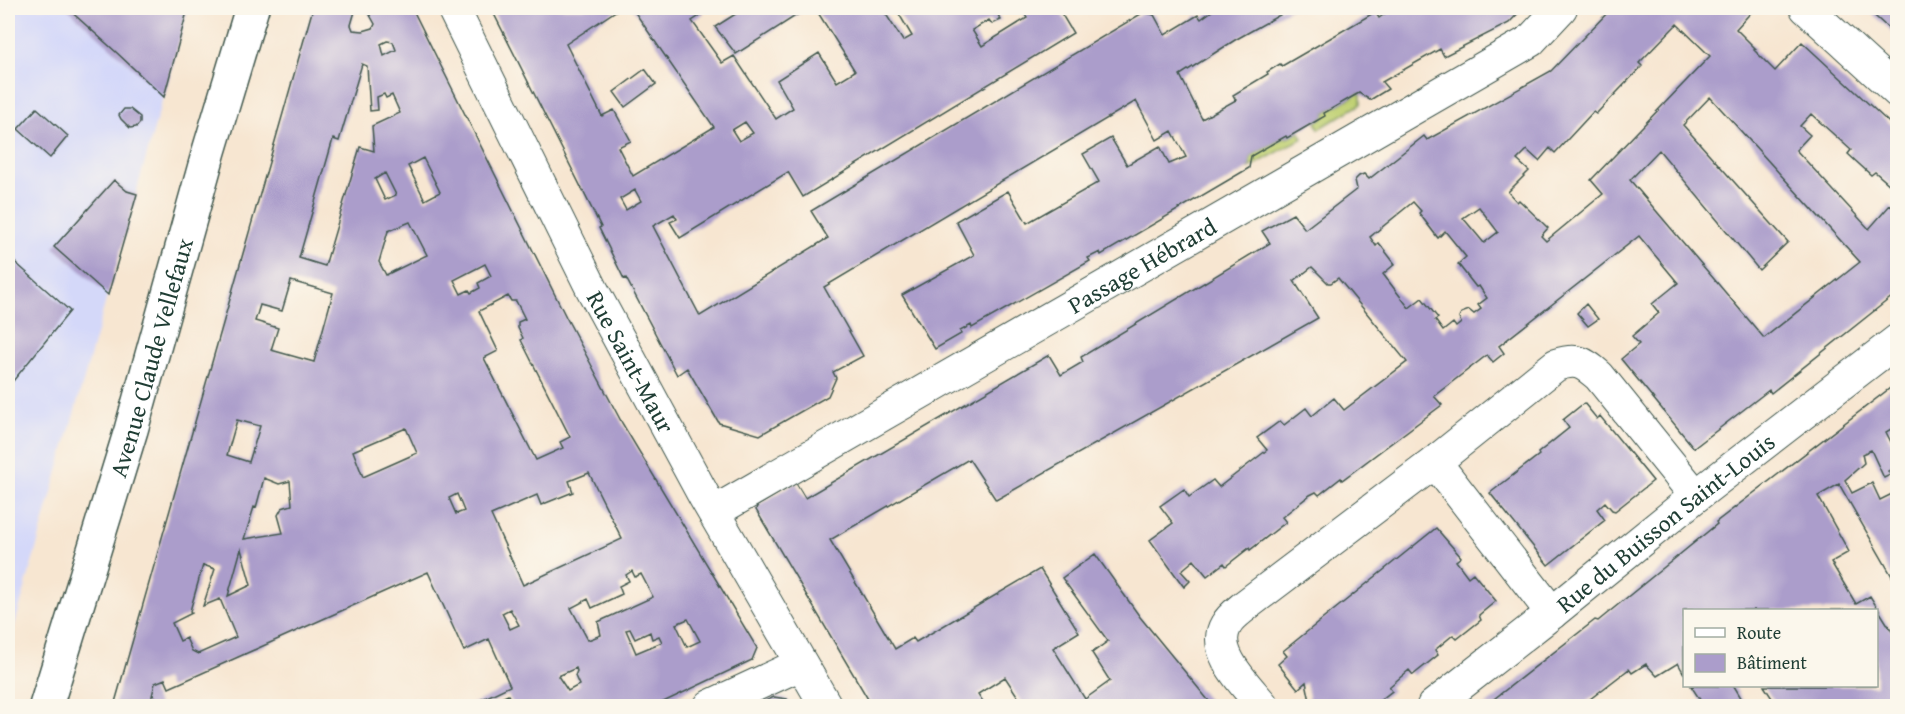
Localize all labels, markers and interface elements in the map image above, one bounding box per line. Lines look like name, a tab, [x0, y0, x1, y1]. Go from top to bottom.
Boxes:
street label: Passage Hébrard	[1061, 208, 1223, 322]
street label: Avenue Claude Vellefaux	[100, 233, 202, 481]
street label: Rue Saint-Maur	[578, 284, 684, 439]
street label: Rue du Buisson Saint-Louis	[1548, 424, 1782, 621]
legend	[1683, 609, 1878, 687]
text: Route	[1737, 619, 1781, 646]
text: Bâtiment	[1737, 649, 1807, 676]

